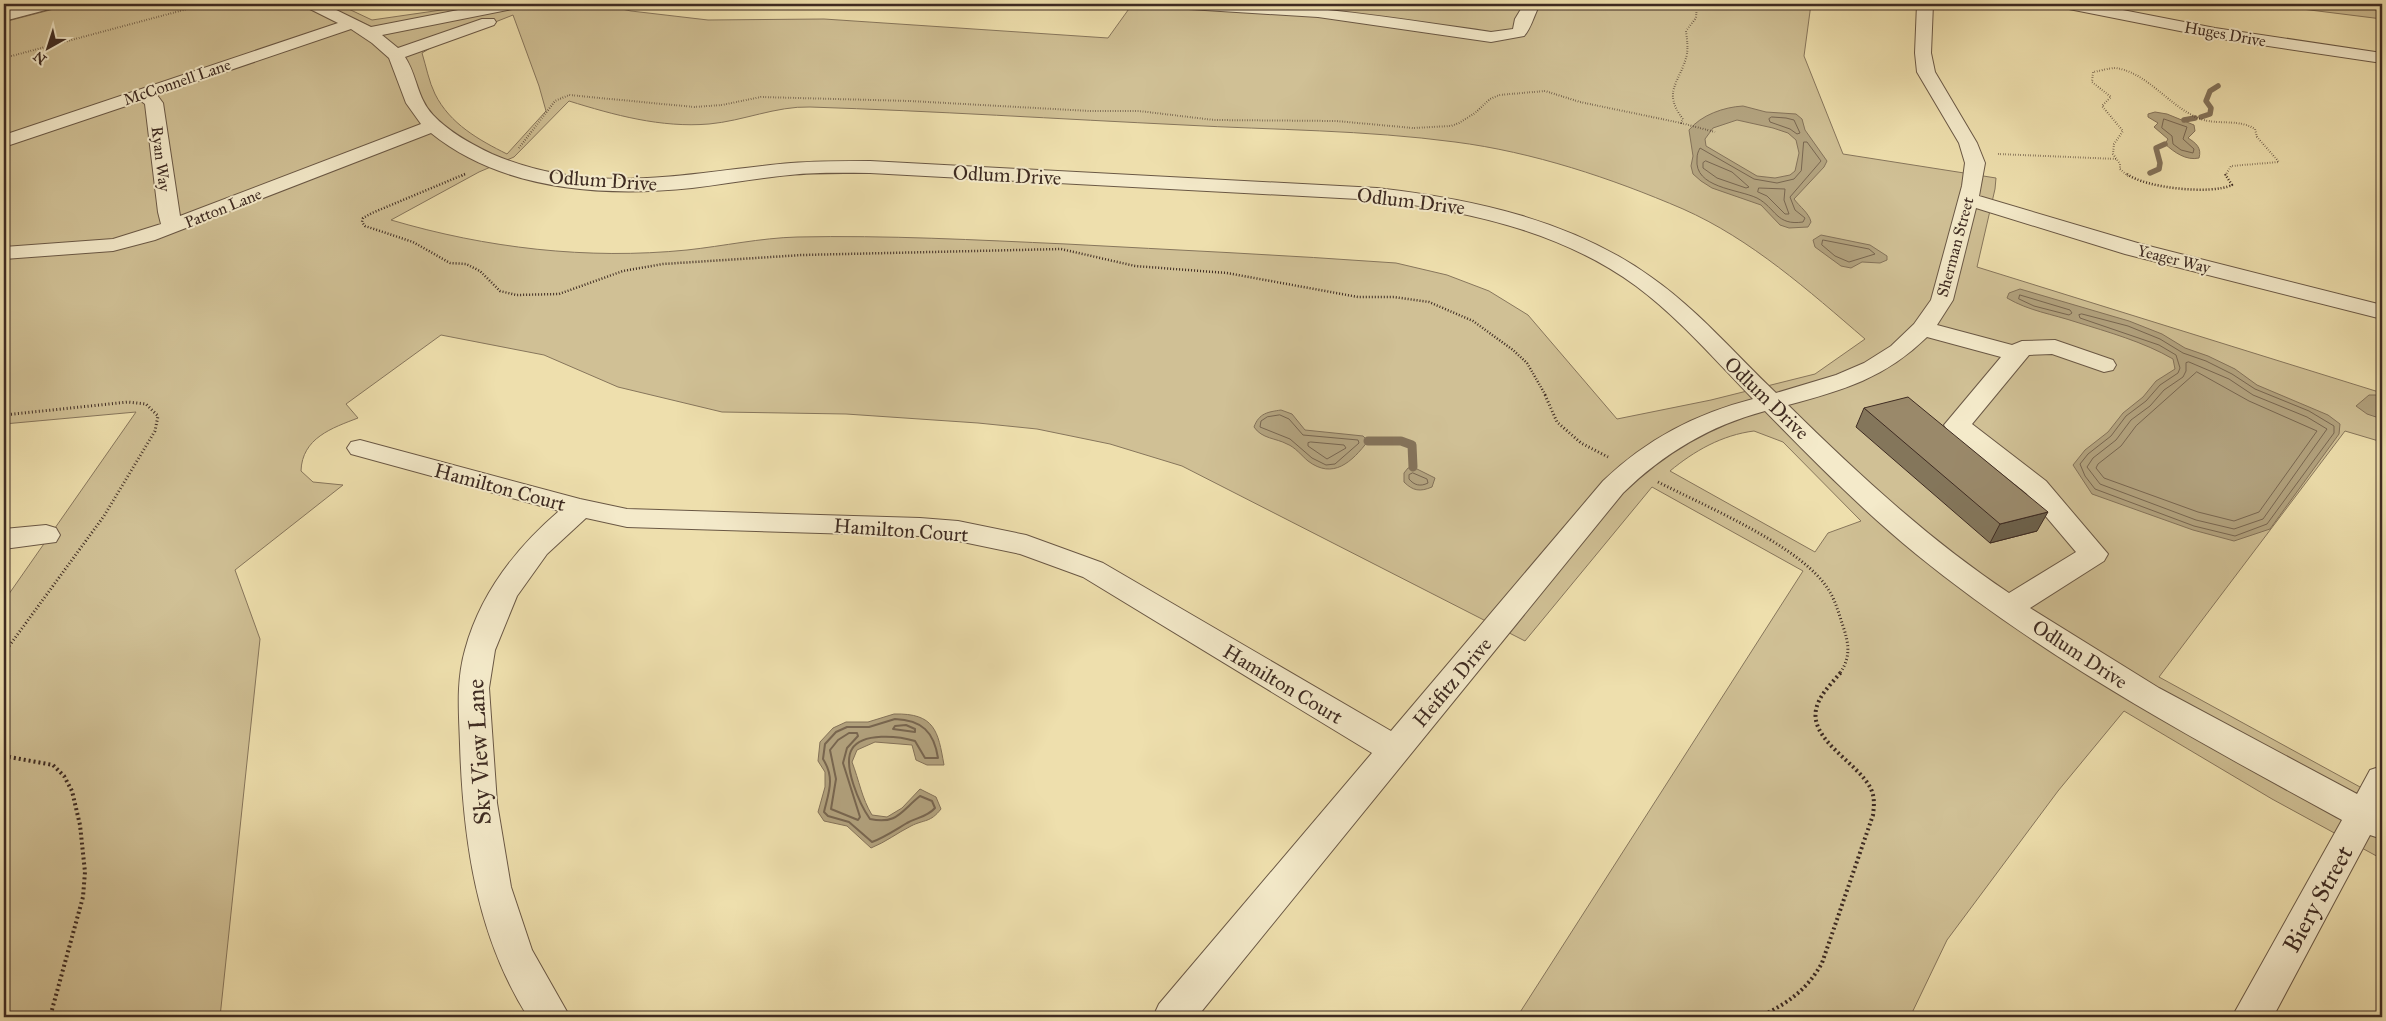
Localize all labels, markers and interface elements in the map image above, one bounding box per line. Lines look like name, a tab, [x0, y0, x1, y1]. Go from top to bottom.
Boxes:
street label: Huges Drive	[2183, 17, 2268, 52]
north arrow	[22, 22, 72, 72]
text: N	[30, 47, 50, 68]
street label: McConnell Lane	[121, 55, 233, 109]
street label: Ryan Way	[148, 125, 174, 193]
street label: Odlum Drive	[952, 160, 1062, 190]
street label: Odlum Drive	[548, 164, 658, 196]
street label: Odlum Drive	[1356, 182, 1466, 220]
street label: Patton Lane	[182, 184, 264, 232]
street label: Sherman Street	[1933, 195, 1978, 299]
street label: Yeager Way	[2135, 241, 2213, 278]
street label: Odlum Drive	[1720, 352, 1814, 444]
street label: Hamilton Court	[432, 458, 568, 516]
street label: Hamilton Court	[833, 513, 969, 547]
street label: Odlum Drive	[2028, 614, 2132, 694]
street label: Heifitz Drive	[1408, 632, 1496, 732]
street label: Hamilton Court	[1219, 639, 1347, 729]
street label: Sky View Lane	[460, 678, 498, 826]
street label: Biery Street	[2276, 840, 2360, 958]

